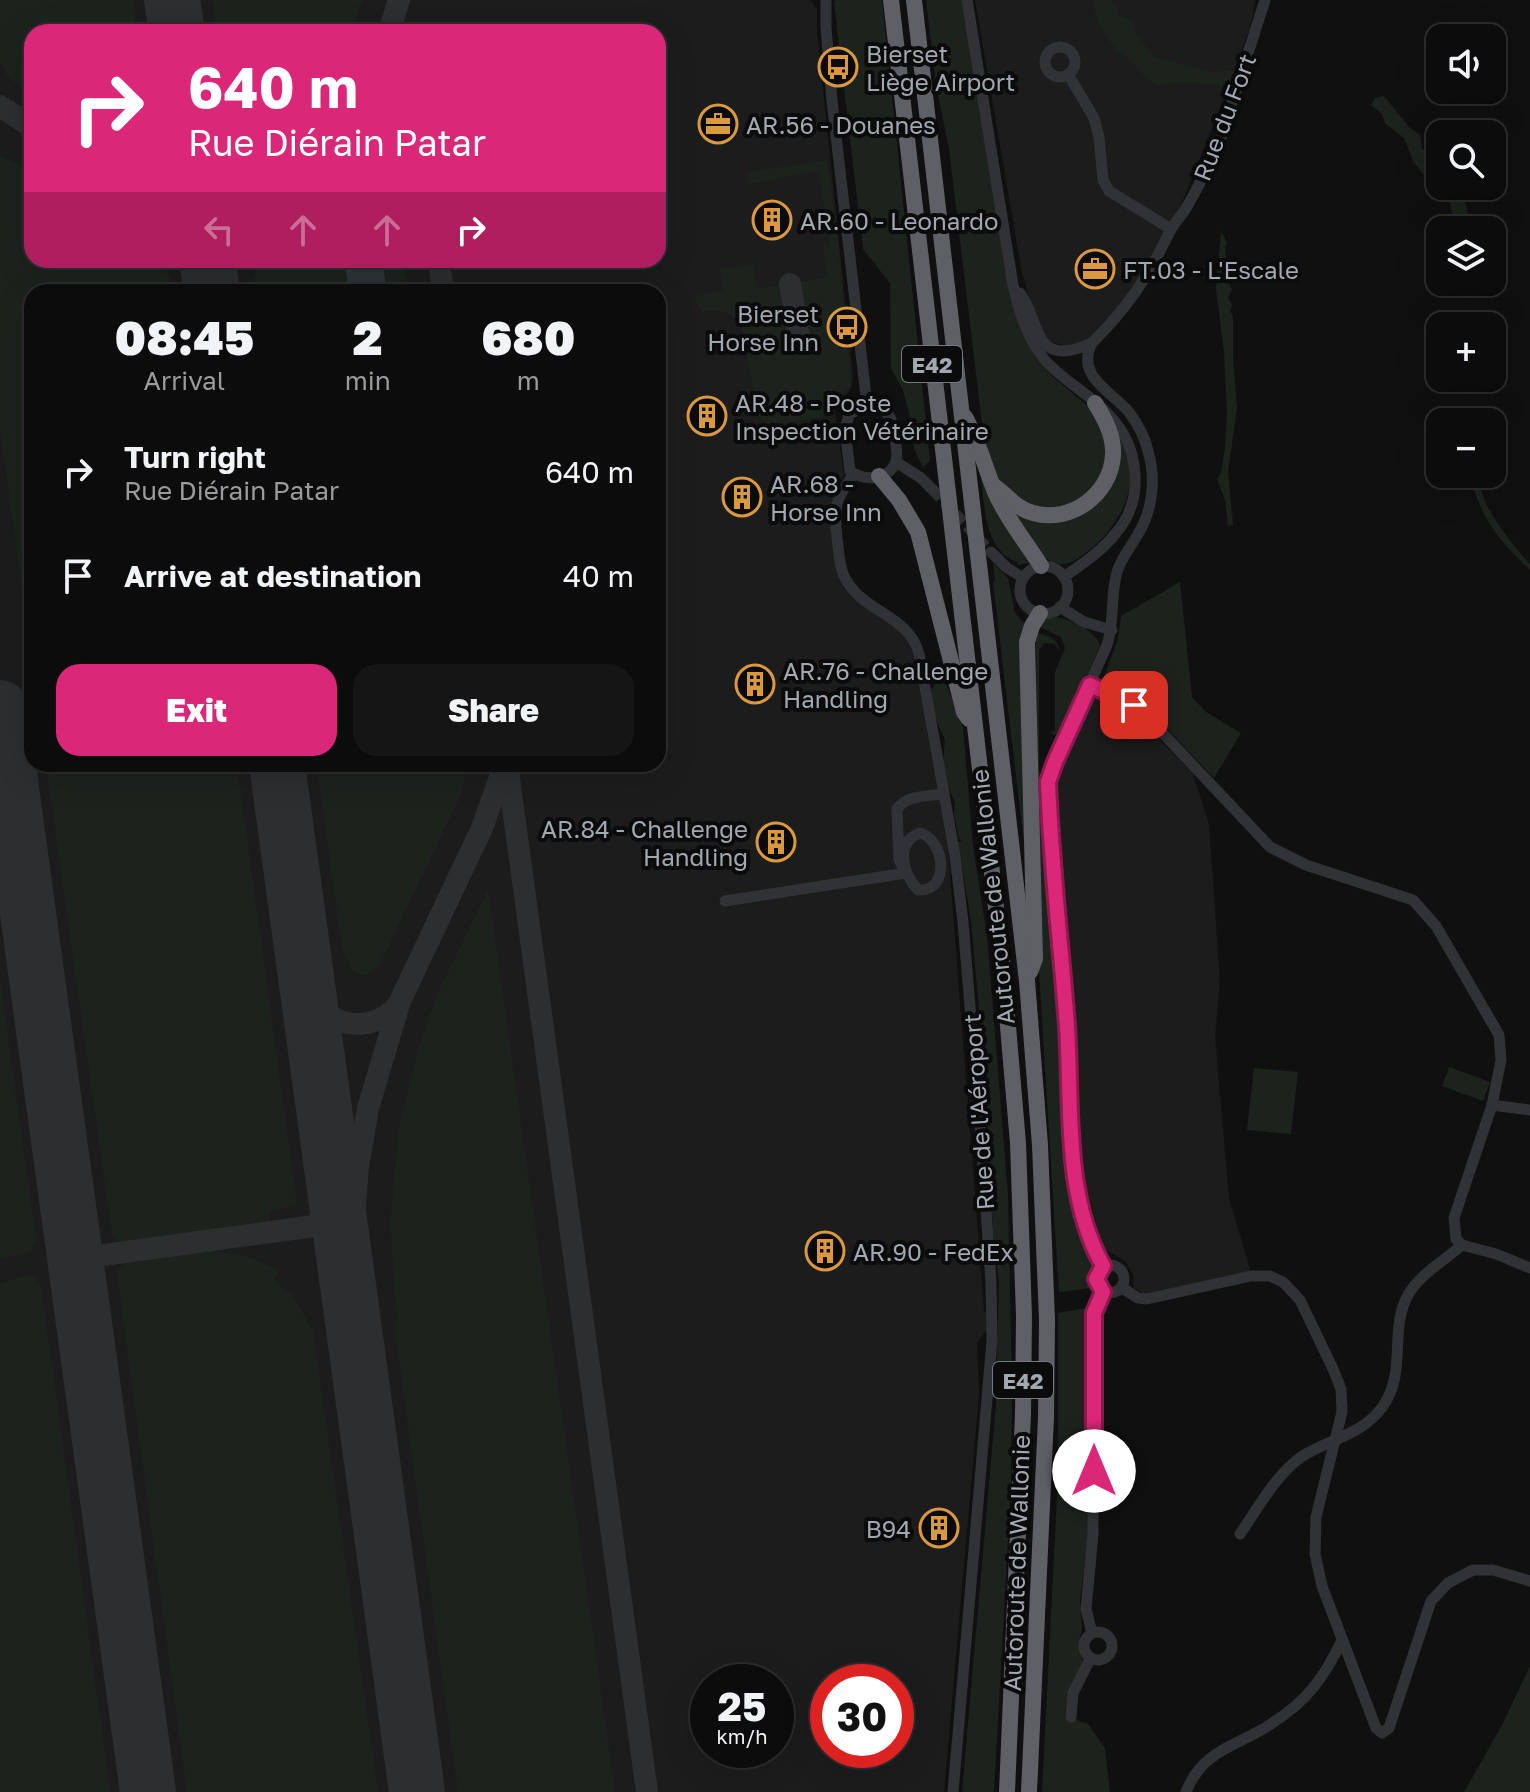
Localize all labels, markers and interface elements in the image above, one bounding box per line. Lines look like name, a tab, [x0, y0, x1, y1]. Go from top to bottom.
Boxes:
map controls	[1426, 24, 1506, 488]
button: sound	[1426, 24, 1506, 104]
place label: Bierset Liège Airport	[866, 39, 1015, 96]
bus stop icon: Bierset Liège Airport	[817, 46, 859, 88]
street label: Rue du Fort	[1187, 50, 1261, 184]
text: 640 m	[188, 53, 358, 120]
icon: right	[56, 56, 160, 160]
office icon: AR.56 - Douanes	[697, 103, 739, 145]
place label: AR.56 - Douanes	[746, 110, 936, 139]
button: search	[1426, 120, 1506, 200]
text: Rue Diérain Patar	[188, 121, 486, 164]
building icon: AR.60 - Leonardo	[751, 199, 793, 241]
place label: AR.60 - Leonardo	[800, 206, 998, 235]
icon: left	[197, 208, 241, 252]
icon: ahead	[281, 208, 325, 252]
icon: ahead	[365, 208, 409, 252]
icon: right	[449, 208, 493, 252]
button: layers	[1426, 216, 1506, 296]
office icon: FT.03 - L'Escale	[1074, 248, 1116, 290]
place label: FT.03 - L'Escale	[1123, 255, 1299, 284]
place label: Bierset Horse Inn	[707, 299, 819, 356]
bus stop icon: Bierset Horse Inn	[826, 306, 868, 348]
text: 08:45	[115, 308, 254, 366]
text: 2	[353, 308, 383, 366]
text: 680	[481, 308, 575, 366]
button: +	[1426, 312, 1506, 392]
road number: E42	[902, 346, 962, 382]
text: Arrival	[144, 365, 225, 396]
text: min	[345, 365, 391, 396]
text: m	[517, 365, 540, 396]
place label: AR.48 - Poste Inspection Vétérinaire	[735, 388, 989, 445]
building icon: AR.48 - Poste Inspection Vétérinaire	[686, 395, 728, 437]
button: −	[1426, 408, 1506, 488]
text: Turn right	[124, 439, 266, 475]
icon: right	[56, 450, 100, 494]
text: 640 m	[545, 454, 634, 490]
place label: AR.68 - Horse Inn	[770, 469, 882, 526]
text: Rue Diérain Patar	[124, 475, 339, 506]
building icon: AR.68 - Horse Inn	[721, 476, 763, 518]
icon: arrive	[56, 554, 100, 598]
text: Arrive at destination	[124, 558, 421, 594]
text: 40 m	[563, 558, 634, 594]
place label: AR.76 - Challenge Handling	[783, 656, 988, 713]
building icon: AR.76 - Challenge Handling	[734, 663, 776, 705]
button: Exit	[56, 664, 337, 756]
button: Share	[353, 664, 634, 756]
pin	[1100, 671, 1168, 739]
icon: arrive	[1112, 683, 1156, 727]
street label: Autoroute de Wallonie	[964, 768, 1020, 1026]
place label: AR.84 - Challenge Handling	[541, 814, 748, 871]
building icon: AR.84 - Challenge Handling	[755, 821, 797, 863]
street label: Rue de l'Aéroport	[957, 1013, 999, 1211]
building icon: AR.90 - FedEx	[804, 1230, 846, 1272]
place label: AR.90 - FedEx	[853, 1237, 1014, 1266]
road number: E42	[993, 1362, 1053, 1398]
position arrow	[1052, 1429, 1136, 1513]
street label: Autoroute de Wallonie	[997, 1434, 1035, 1692]
building icon: B94	[918, 1507, 960, 1549]
place label: B94	[866, 1514, 911, 1543]
speed limit sign: 30	[810, 1664, 914, 1768]
text: 25	[718, 1682, 766, 1730]
text: km/h	[717, 1724, 767, 1748]

